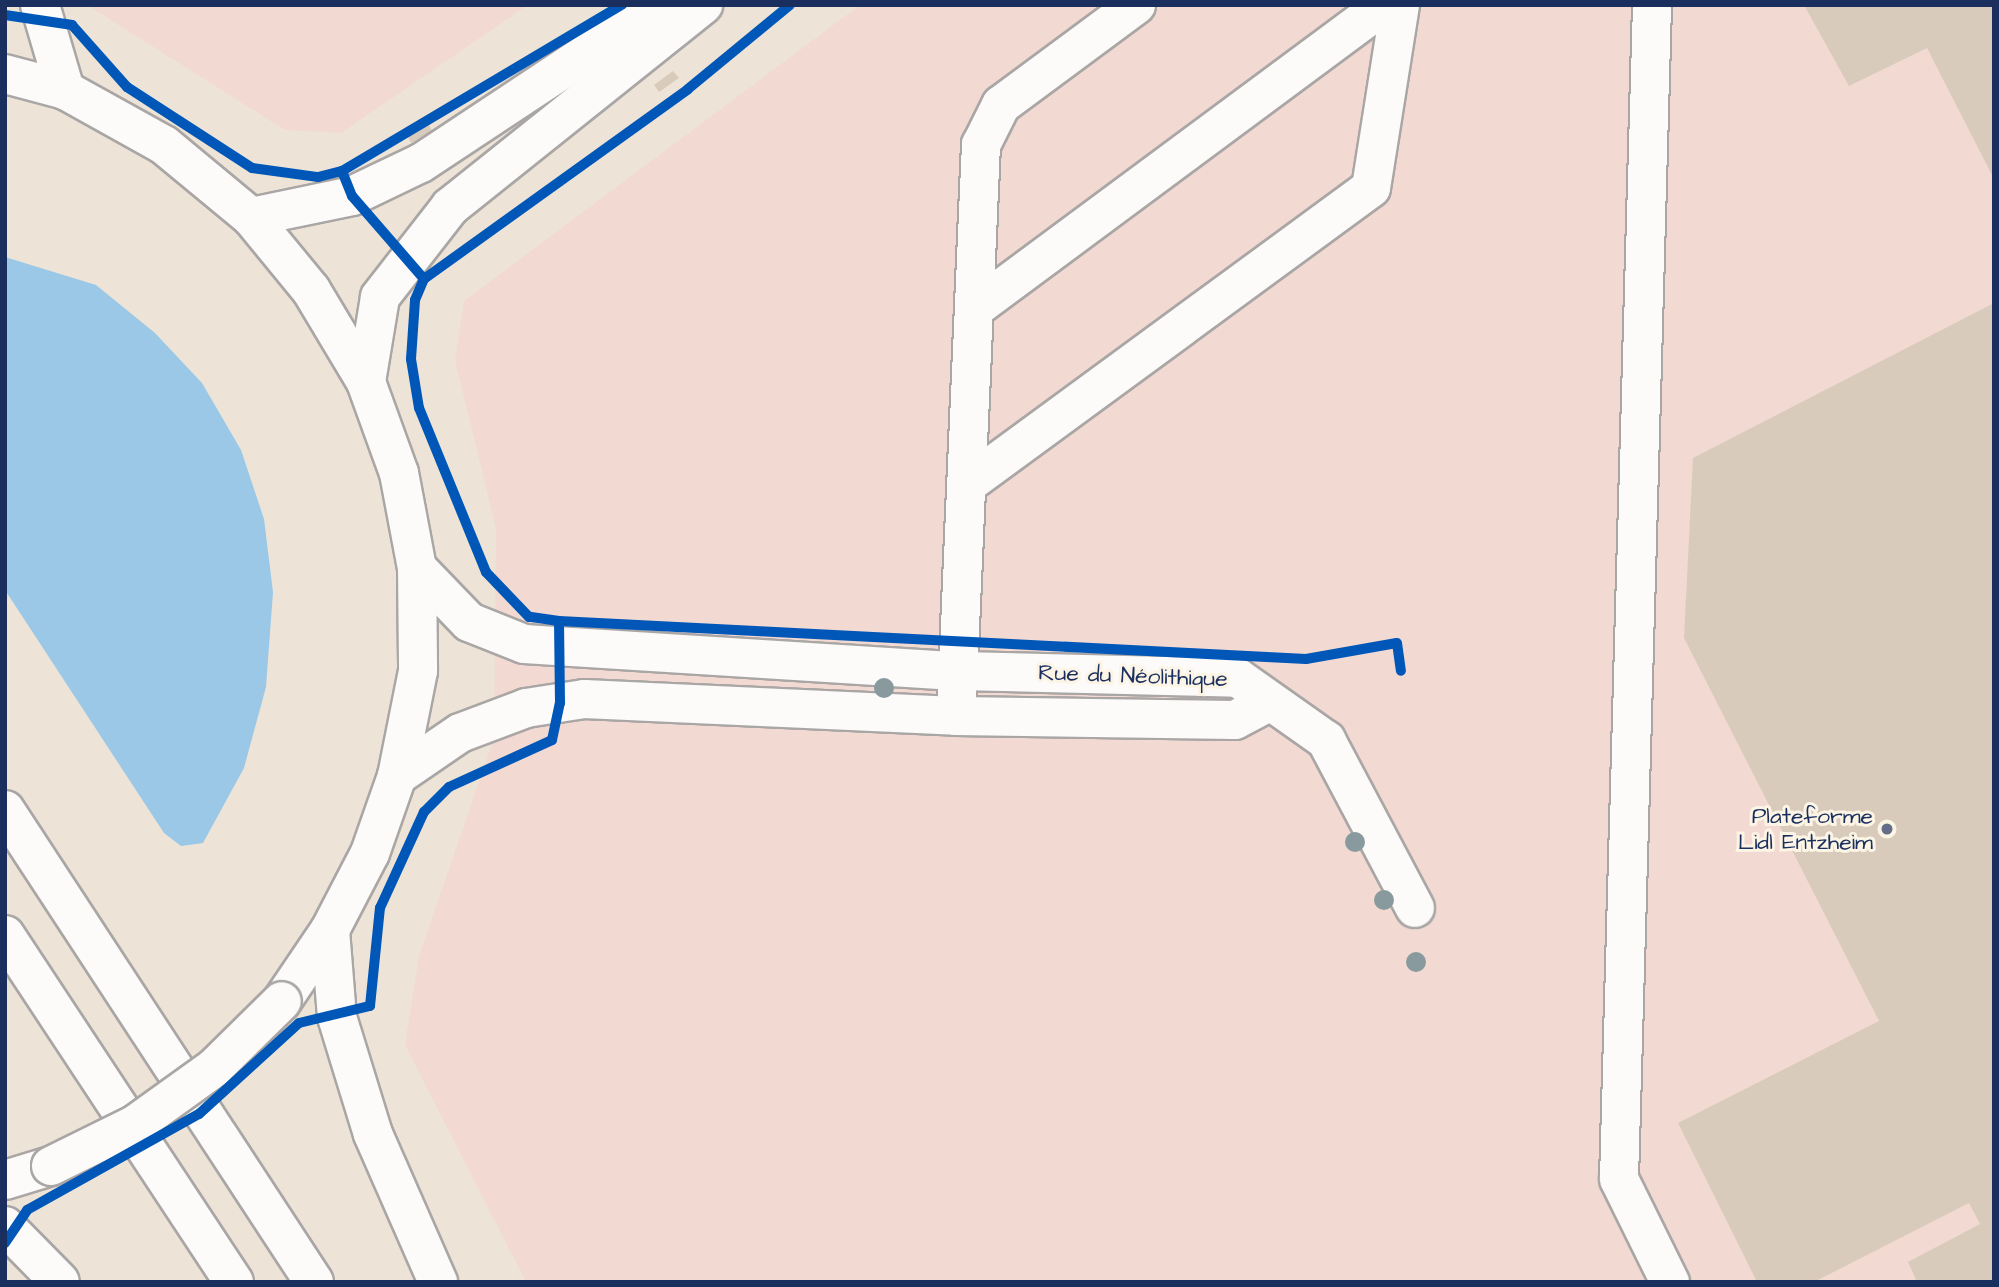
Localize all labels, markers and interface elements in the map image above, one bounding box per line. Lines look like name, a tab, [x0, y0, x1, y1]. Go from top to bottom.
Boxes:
street label: Rue du Néolithique	[1038, 659, 1228, 693]
place label: Plateforme Lidl Entzheim	[1738, 802, 1873, 856]
marker: Plateforme Lidl Entzheim	[1879, 821, 1895, 837]

